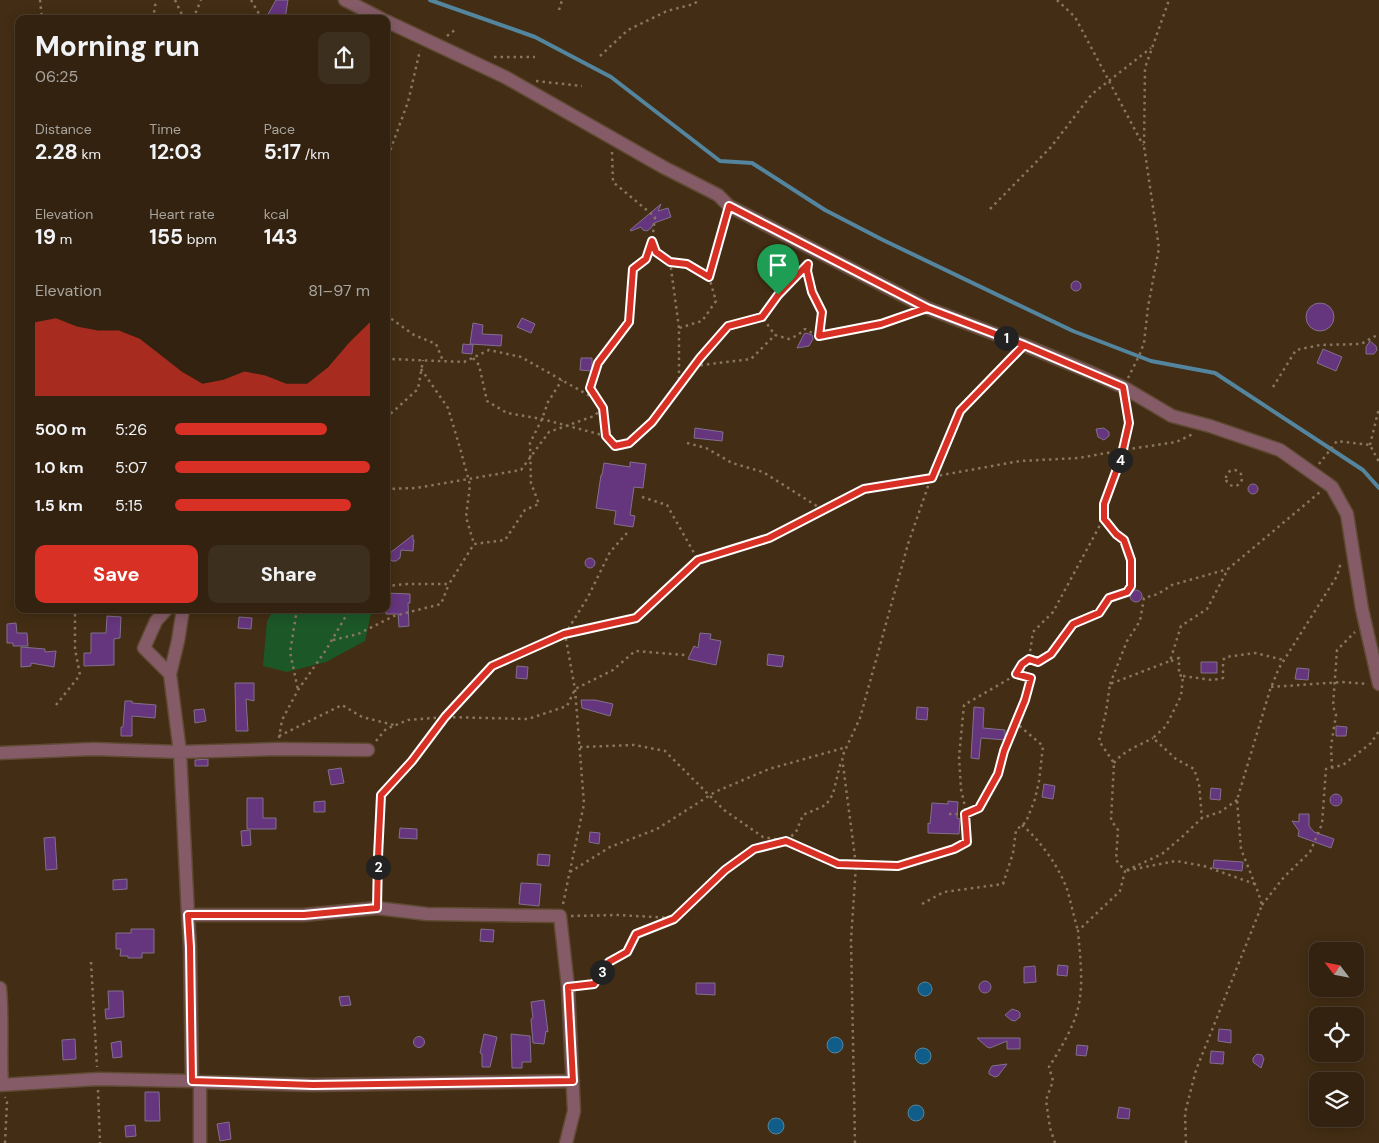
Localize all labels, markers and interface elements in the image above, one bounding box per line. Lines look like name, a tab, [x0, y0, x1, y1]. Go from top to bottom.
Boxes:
text: Morning run	[35, 28, 200, 65]
button: share	[318, 32, 370, 84]
text: 06:25	[35, 66, 78, 87]
text: Distance	[35, 120, 92, 138]
text: Time	[149, 120, 181, 138]
text: Pace	[264, 120, 295, 138]
text: 2.28	[35, 138, 78, 166]
text: 12:03	[149, 138, 202, 166]
text: 5:17	[264, 138, 301, 166]
text: km	[78, 145, 101, 163]
text: /km	[301, 145, 330, 163]
text: Elevation	[35, 205, 93, 223]
text: Heart rate	[149, 205, 215, 223]
text: kcal	[264, 205, 289, 223]
text: 19	[35, 223, 56, 251]
text: 155	[149, 223, 183, 251]
text: 143	[264, 223, 298, 251]
text: m	[56, 230, 72, 248]
text: bpm	[183, 230, 217, 248]
pin	[757, 244, 799, 295]
icon: arrive	[764, 251, 792, 279]
text: Elevation	[35, 280, 102, 301]
text: 81–97 m	[308, 280, 370, 301]
pin: 1	[994, 326, 1018, 350]
text: 1	[1004, 329, 1009, 347]
text: 500 m	[35, 419, 86, 440]
text: 5:26	[115, 419, 147, 440]
pin: 4	[1108, 448, 1132, 472]
text: 4	[1116, 451, 1125, 469]
text: 1.0 km	[35, 457, 84, 478]
text: 5:07	[115, 457, 147, 478]
text: 1.5 km	[35, 495, 83, 516]
text: 5:15	[115, 495, 143, 516]
button: Save	[35, 545, 198, 603]
button: Share	[208, 545, 370, 603]
pin: 2	[366, 854, 390, 880]
text: 2	[374, 858, 383, 876]
north arrow	[1309, 942, 1364, 998]
map controls	[1309, 942, 1364, 1127]
pin: 3	[590, 960, 614, 984]
text: 3	[598, 963, 607, 981]
button: locate	[1309, 1007, 1364, 1062]
button: layers	[1309, 1072, 1364, 1127]

